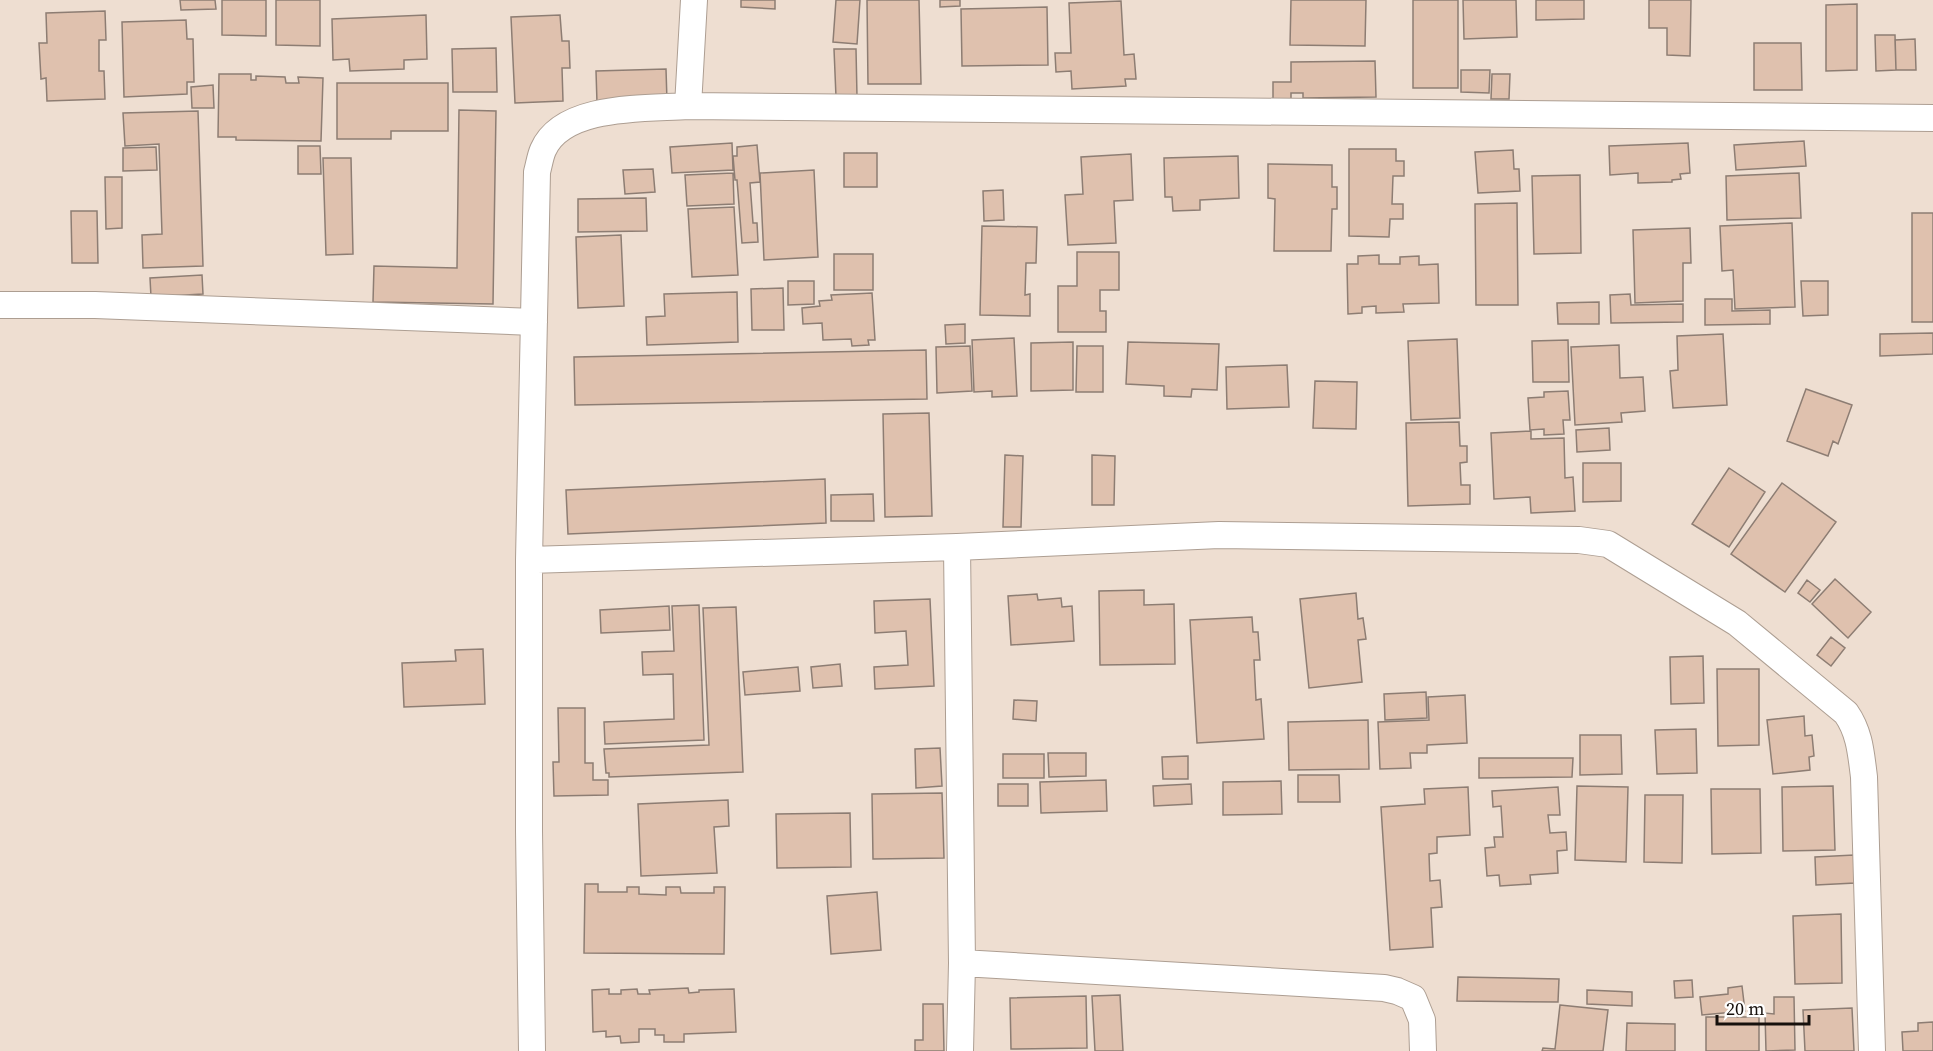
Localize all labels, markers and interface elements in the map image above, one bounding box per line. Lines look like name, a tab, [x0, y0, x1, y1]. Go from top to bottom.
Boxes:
scale bar	[1717, 988, 1808, 1026]
text: 20 m	[1726, 996, 1764, 1021]

